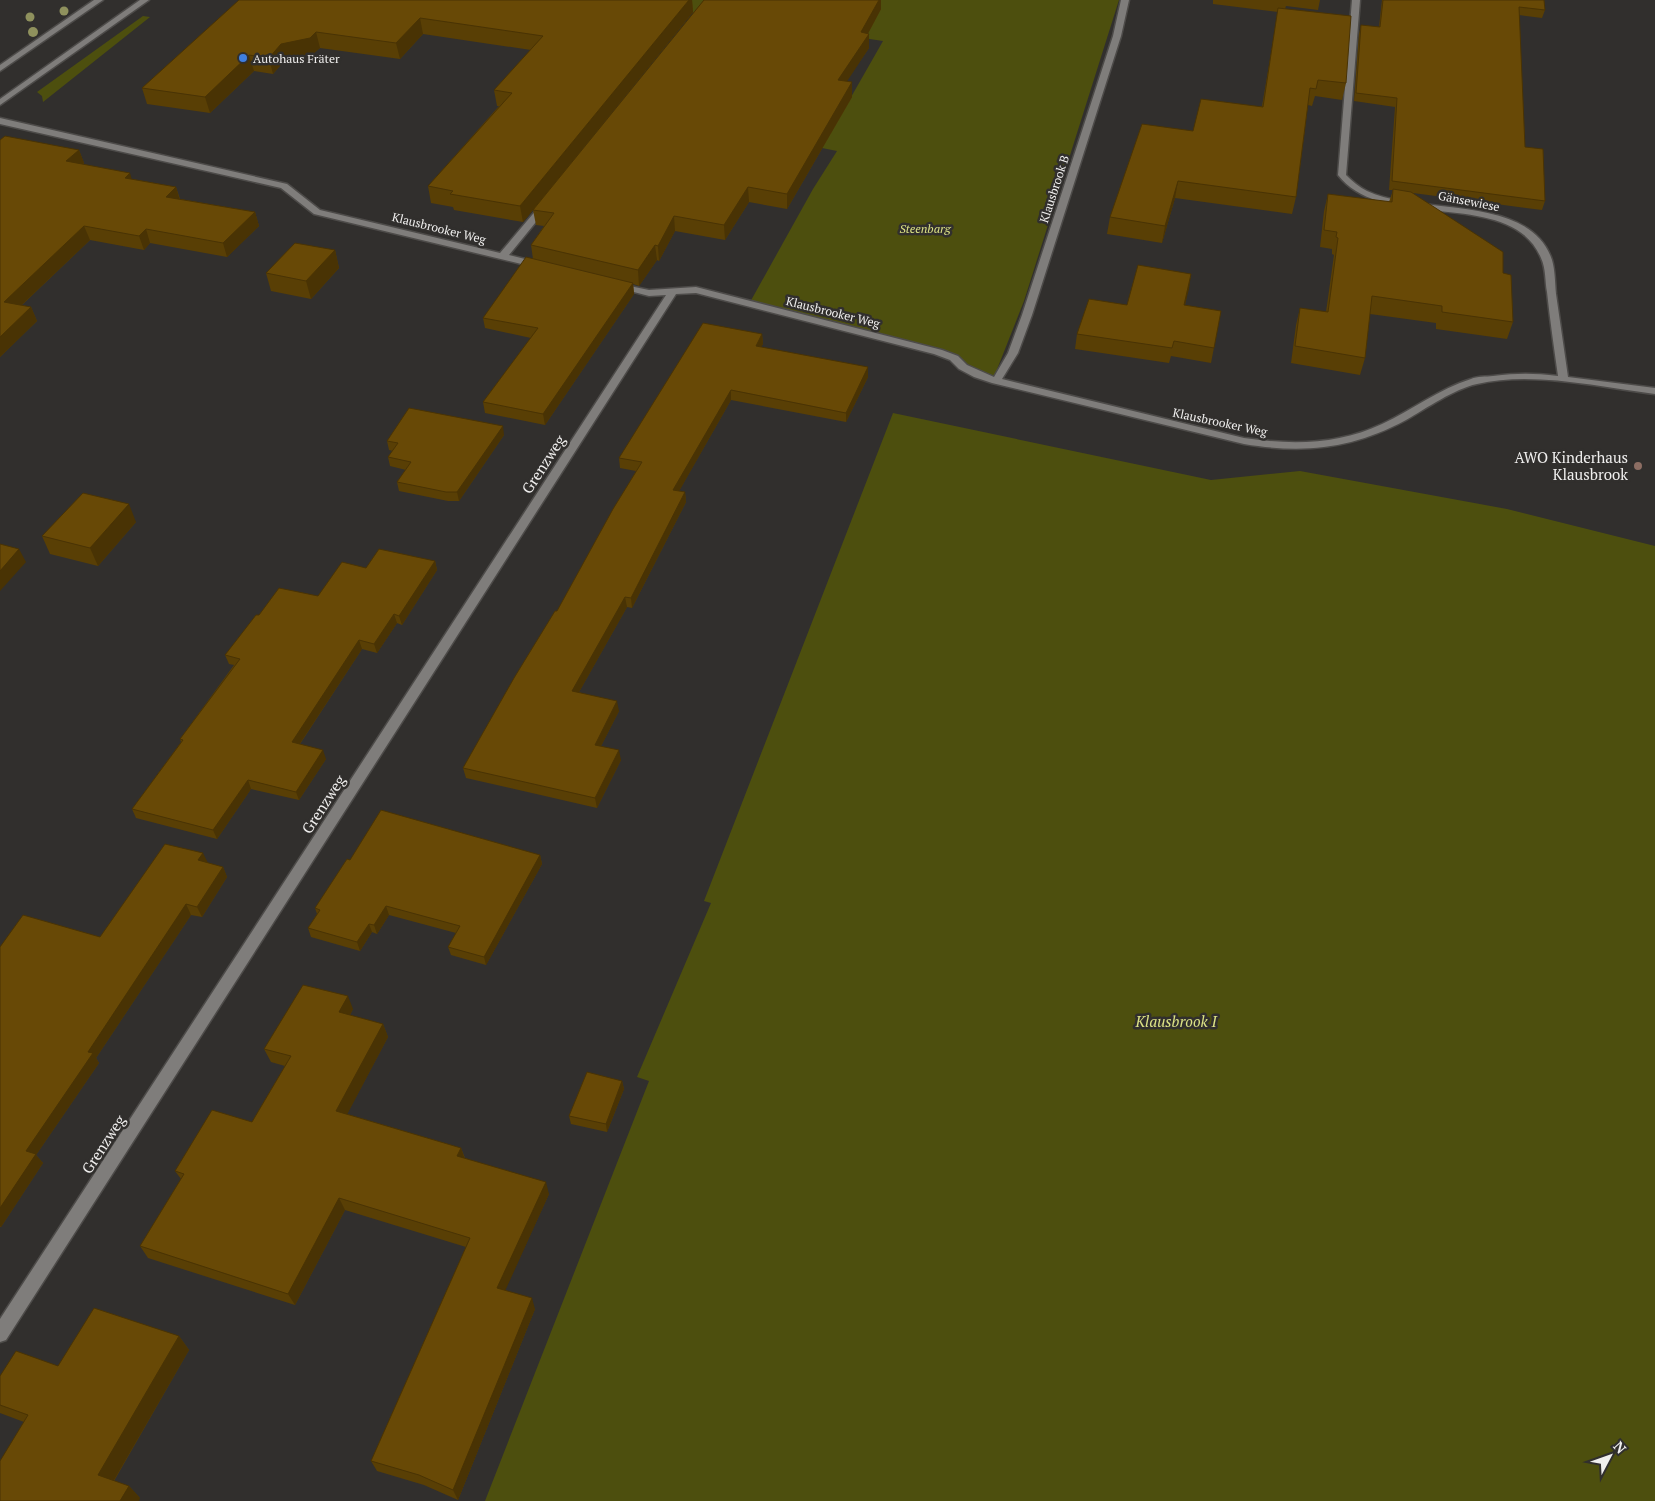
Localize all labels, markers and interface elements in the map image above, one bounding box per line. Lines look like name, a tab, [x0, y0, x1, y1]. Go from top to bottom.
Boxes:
place label: Autohaus Fräter	[253, 51, 340, 66]
marker: Autohaus Fräter	[237, 52, 249, 64]
street label: Klausbrook B	[1036, 153, 1072, 225]
street label: Gänsewiese	[1437, 188, 1501, 214]
street label: Klausbrooker Weg	[390, 209, 488, 247]
park label: Steenbarg	[899, 221, 952, 236]
street label: Klausbrooker Weg	[784, 293, 882, 331]
street label: Klausbrooker Weg	[1171, 405, 1269, 439]
street label: Grenzweg	[517, 430, 570, 497]
place label: AWO Kinderhaus Klausbrook	[1515, 447, 1628, 484]
marker: AWO Kinderhaus Klausbrook	[1632, 460, 1644, 472]
street label: Grenzweg	[297, 770, 350, 837]
park label: Klausbrook I	[1134, 1011, 1218, 1031]
street label: Grenzweg	[77, 1110, 130, 1177]
north arrow	[1585, 1431, 1635, 1481]
text: N	[1610, 1437, 1631, 1458]

